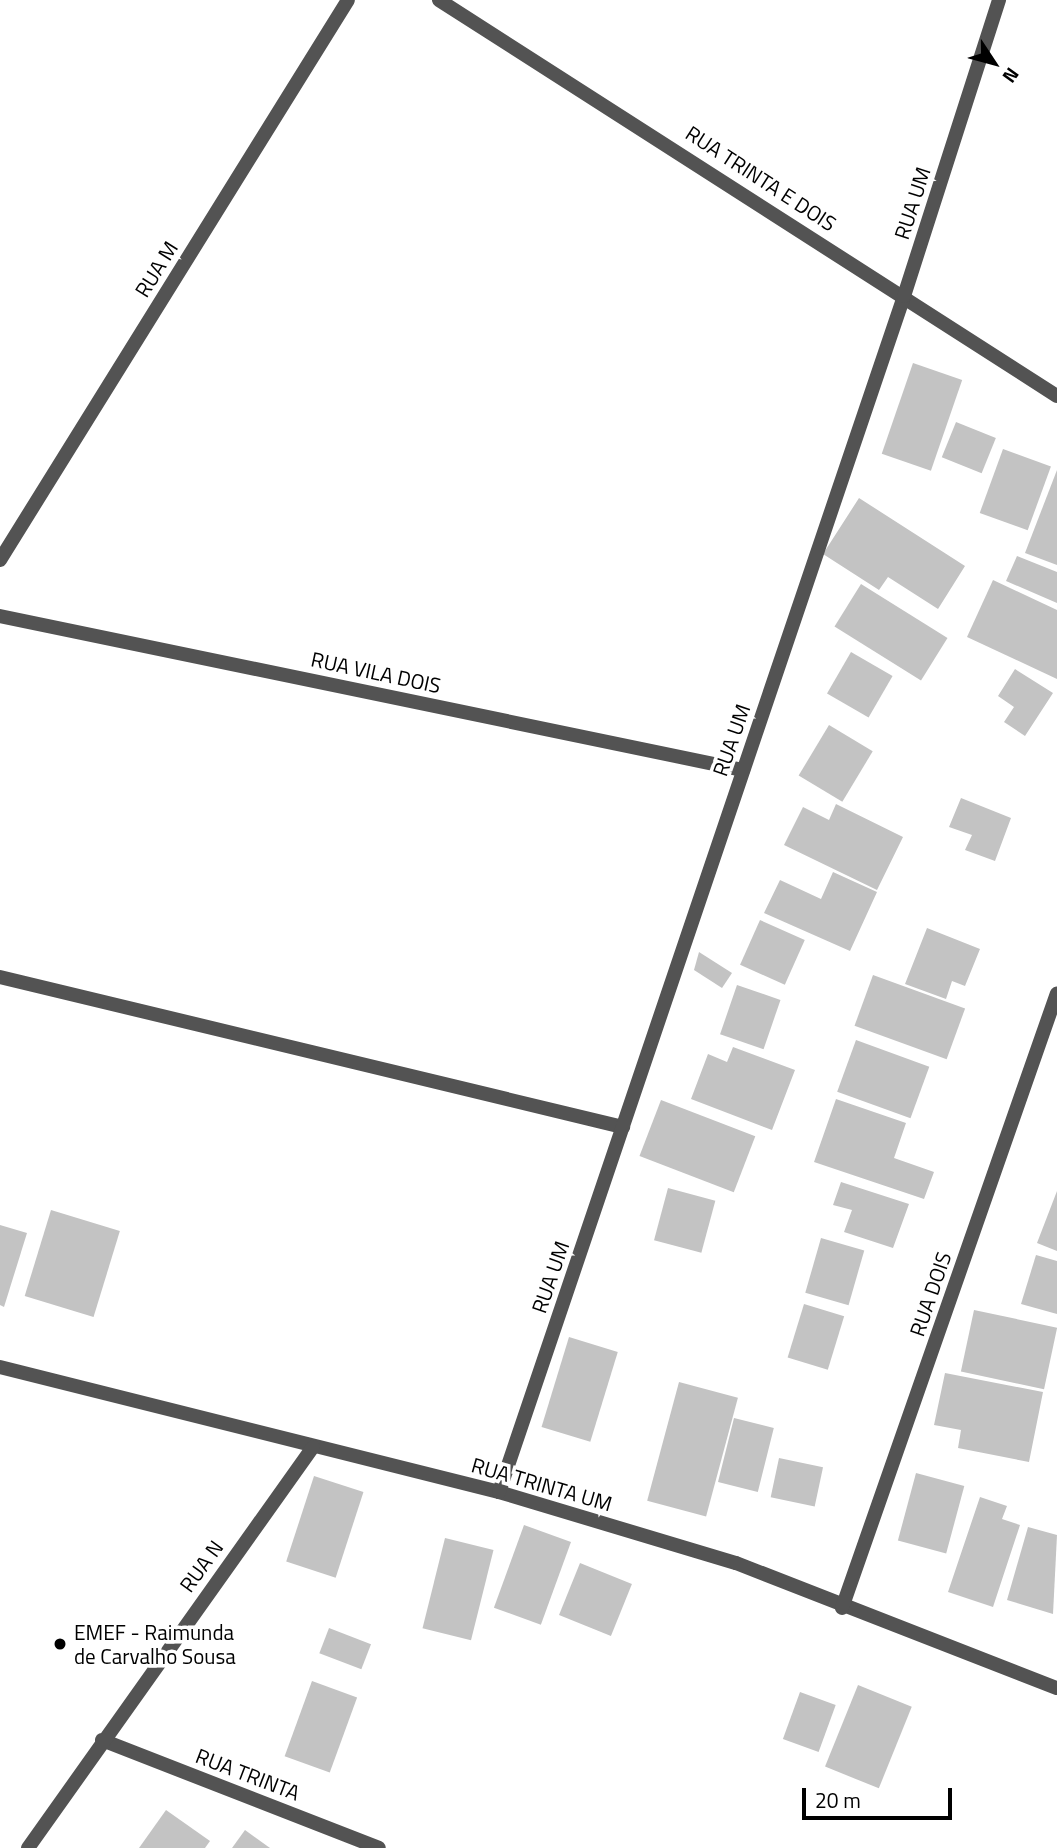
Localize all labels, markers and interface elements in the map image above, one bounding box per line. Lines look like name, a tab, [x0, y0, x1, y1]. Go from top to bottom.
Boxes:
north arrow	[959, 28, 1029, 98]
text: N	[996, 62, 1027, 89]
street label: RUA TRINTA E DOIS	[681, 120, 841, 236]
street label: RUA UM	[888, 164, 936, 242]
street label: RUA M	[129, 236, 183, 302]
street label: RUA VILA DOIS	[309, 646, 443, 698]
street label: RUA UM	[707, 701, 755, 779]
street label: RUA UM	[526, 1238, 574, 1316]
street label: RUA DOIS	[904, 1249, 956, 1339]
street label: RUA TRINTA UM	[469, 1452, 615, 1516]
street label: RUA N	[174, 1535, 228, 1597]
place label: EMEF - Raimunda de Carvalho Sousa	[74, 1619, 236, 1669]
marker: EMEF - Raimunda de Carvalho Sousa	[52, 1636, 68, 1652]
street label: RUA TRINTA	[192, 1743, 304, 1805]
scale bar	[805, 1774, 956, 1818]
text: 20 m	[815, 1784, 861, 1816]

